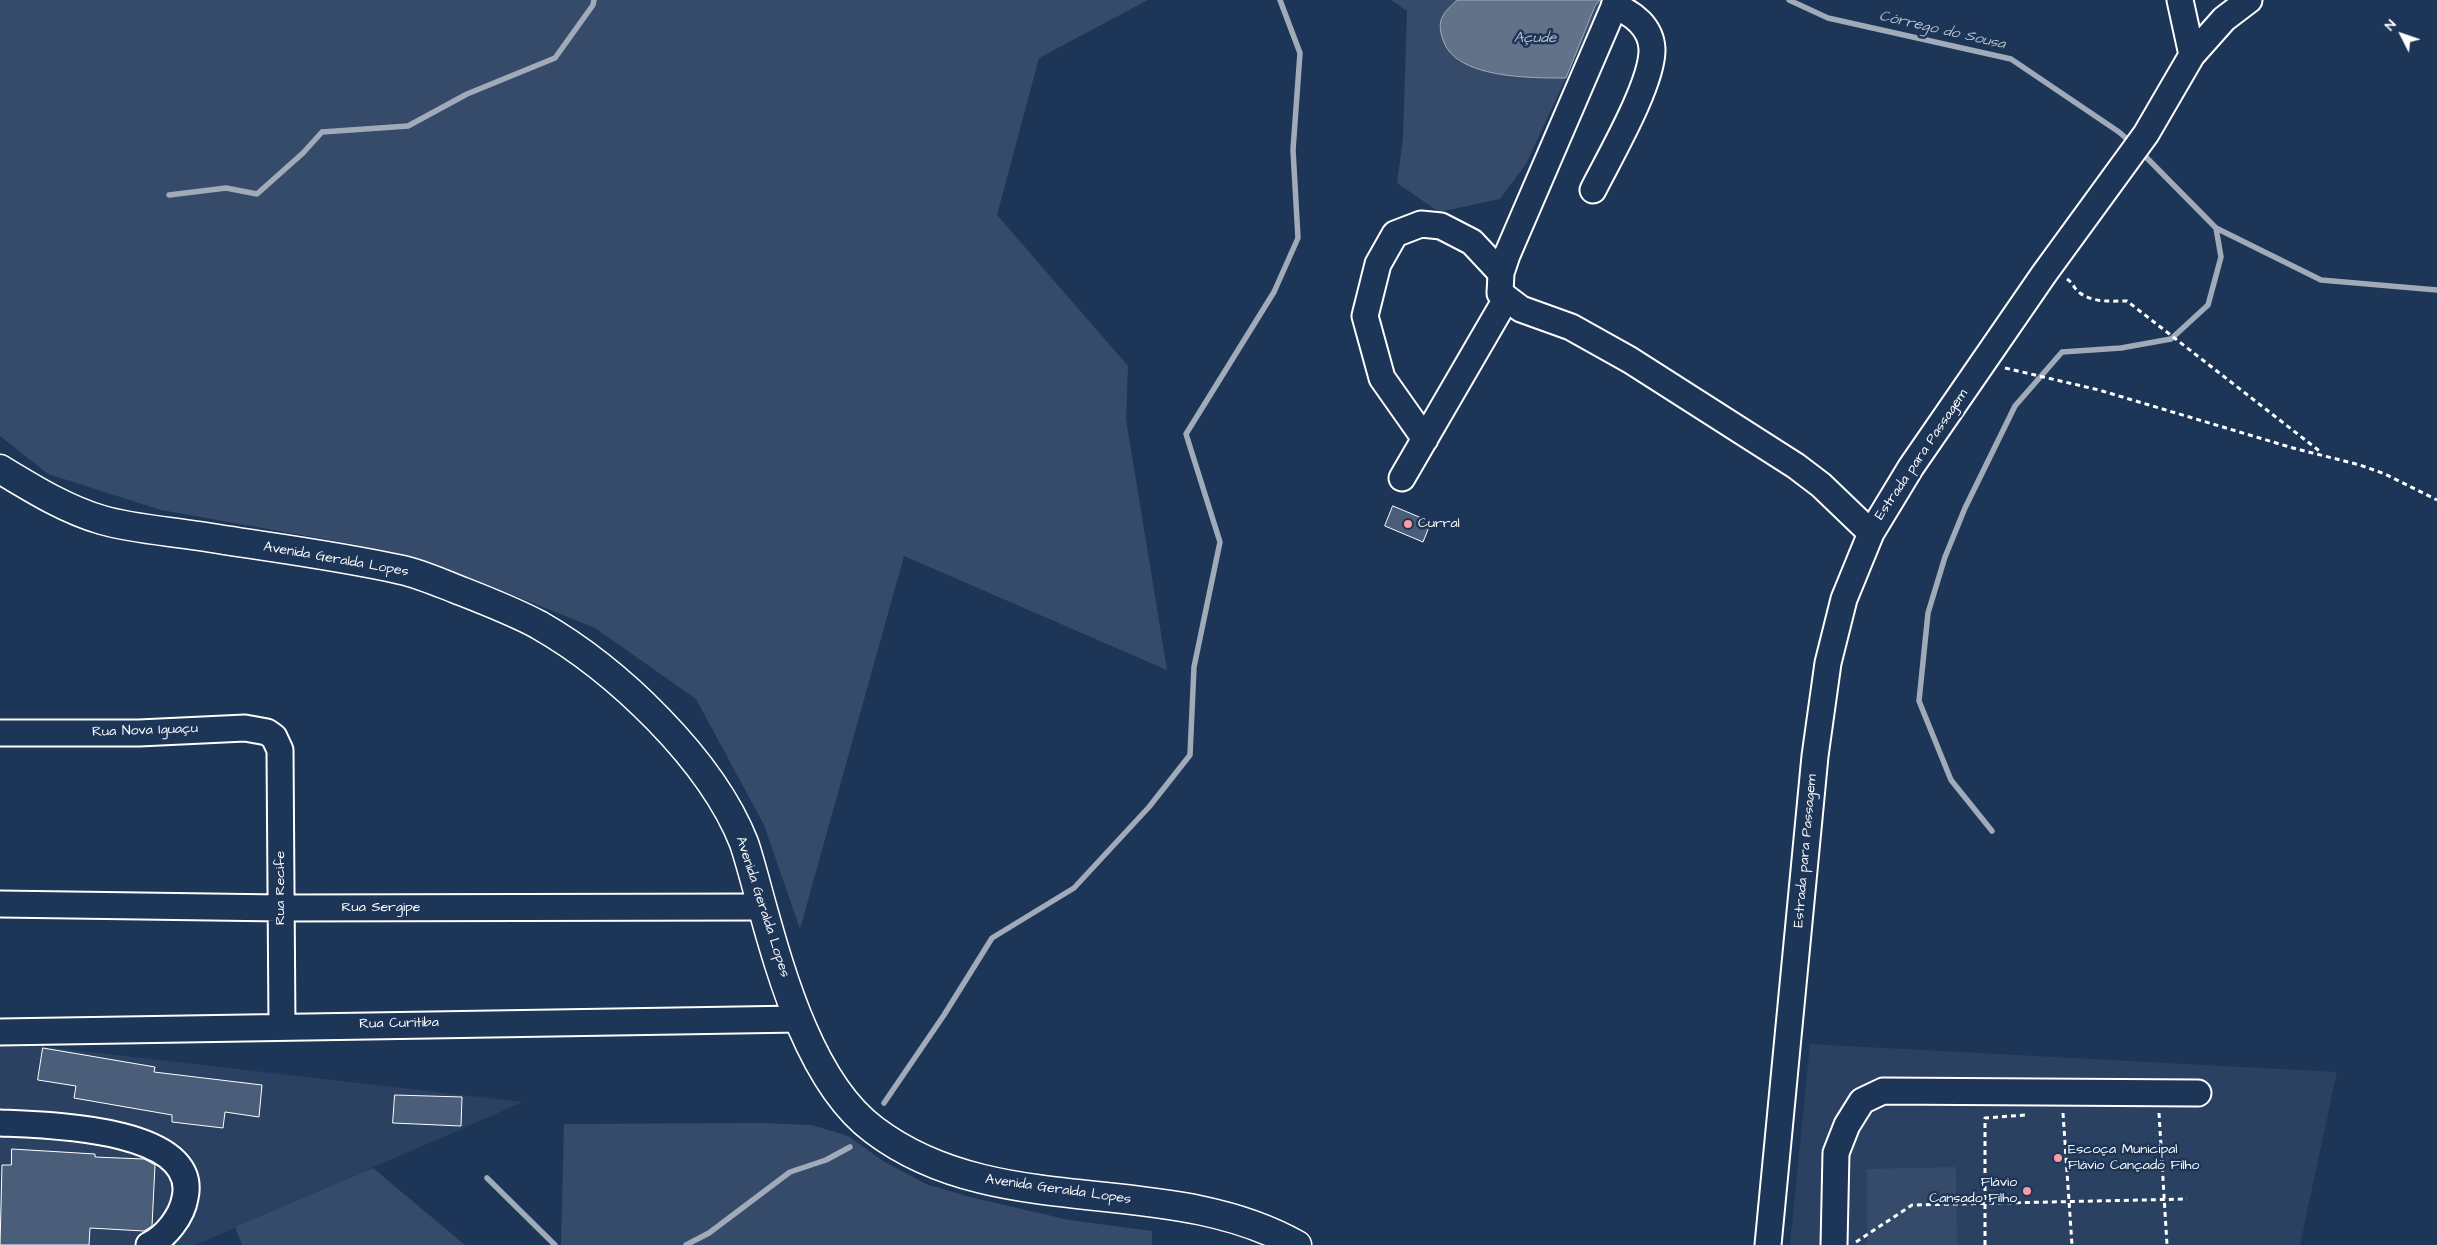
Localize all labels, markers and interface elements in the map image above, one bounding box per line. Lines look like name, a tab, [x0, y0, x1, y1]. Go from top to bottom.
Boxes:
water label: Córrego do Sousa	[1877, 8, 2007, 54]
north arrow	[2377, 10, 2427, 60]
text: N	[2380, 15, 2401, 35]
water label: Açude	[1514, 30, 1556, 48]
street label: Estrada para Passagem	[1872, 386, 1972, 524]
place label: Curral	[1418, 516, 1460, 532]
marker: Curral	[1402, 518, 1414, 530]
street label: Avenida Geralda Lopes	[262, 539, 410, 581]
street label: Rua Nova Iguaçu	[92, 721, 198, 741]
street label: Estrada para Passagem	[1791, 774, 1821, 928]
street label: Avenida Geralda Lopes	[731, 834, 793, 980]
street label: Rua Recife	[273, 851, 289, 925]
street label: Rua Sergipe	[342, 900, 420, 916]
street label: Rua Curitiba	[359, 1015, 439, 1033]
place label: Escoça Municipal Flávio Cançado Filho	[2068, 1142, 2199, 1174]
marker: Escoça Municipal Flávio Cançado Filho	[2052, 1152, 2064, 1164]
street label: Avenida Geralda Lopes	[984, 1171, 1132, 1209]
place label: Flávio Cansado Filho	[1929, 1175, 2017, 1208]
marker: Flávio Cansado Filho	[2021, 1185, 2033, 1197]

